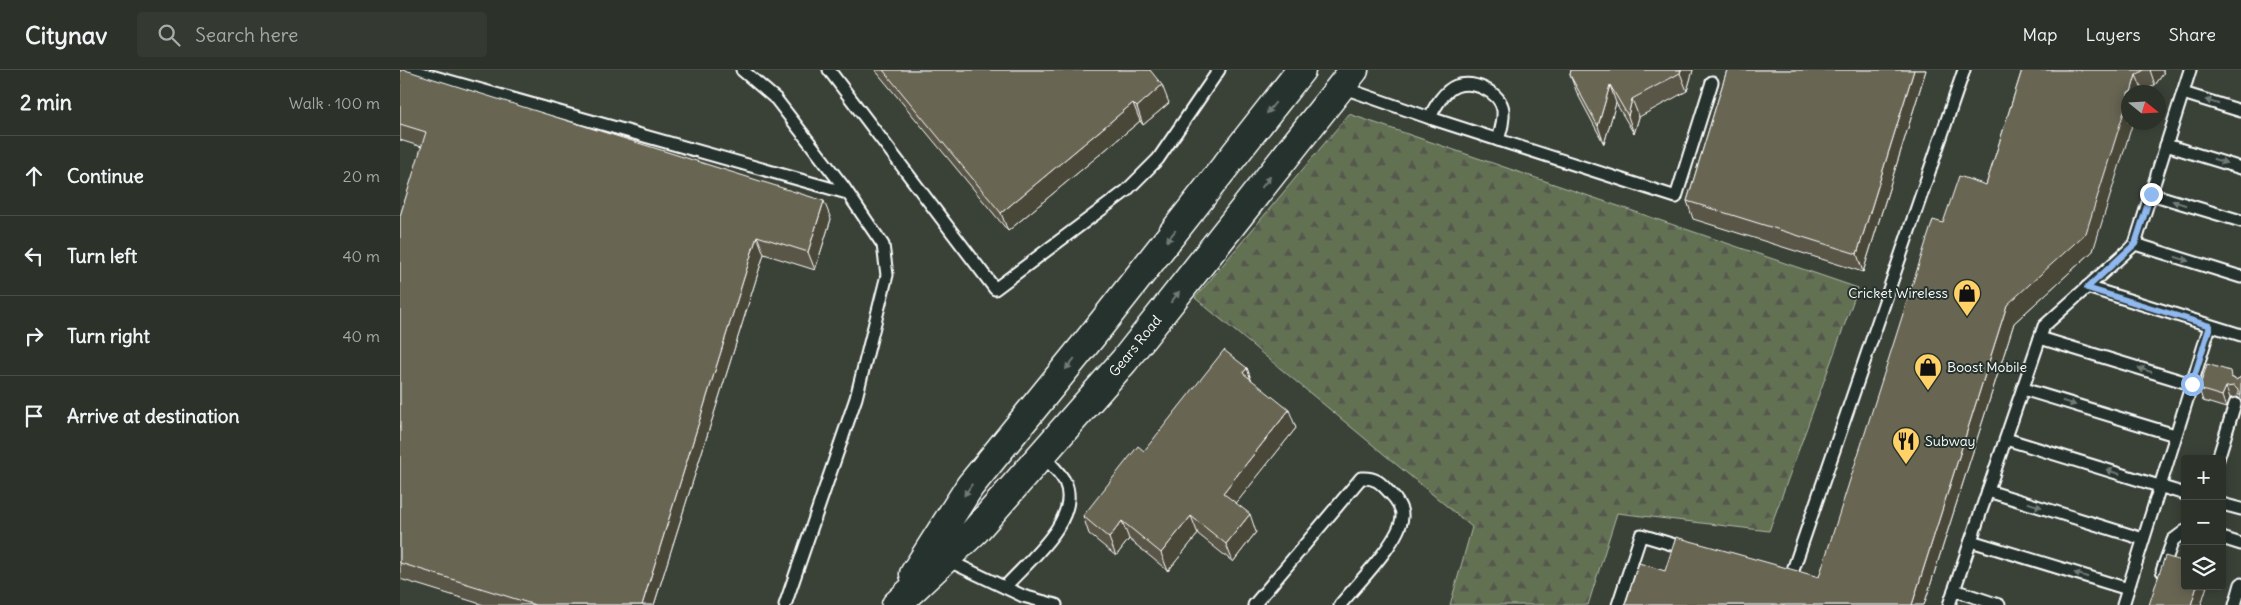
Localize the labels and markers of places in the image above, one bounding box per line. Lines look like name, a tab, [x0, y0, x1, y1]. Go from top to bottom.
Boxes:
shop icon: Cricket Wireless	[1952, 278, 1982, 317]
place label: Cricket Wireless	[1848, 284, 1948, 302]
shop icon: Boost Mobile	[1913, 352, 1943, 391]
place label: Boost Mobile	[1947, 358, 2027, 376]
restaurant icon: Subway	[1891, 426, 1921, 465]
place label: Subway	[1925, 432, 1976, 450]

